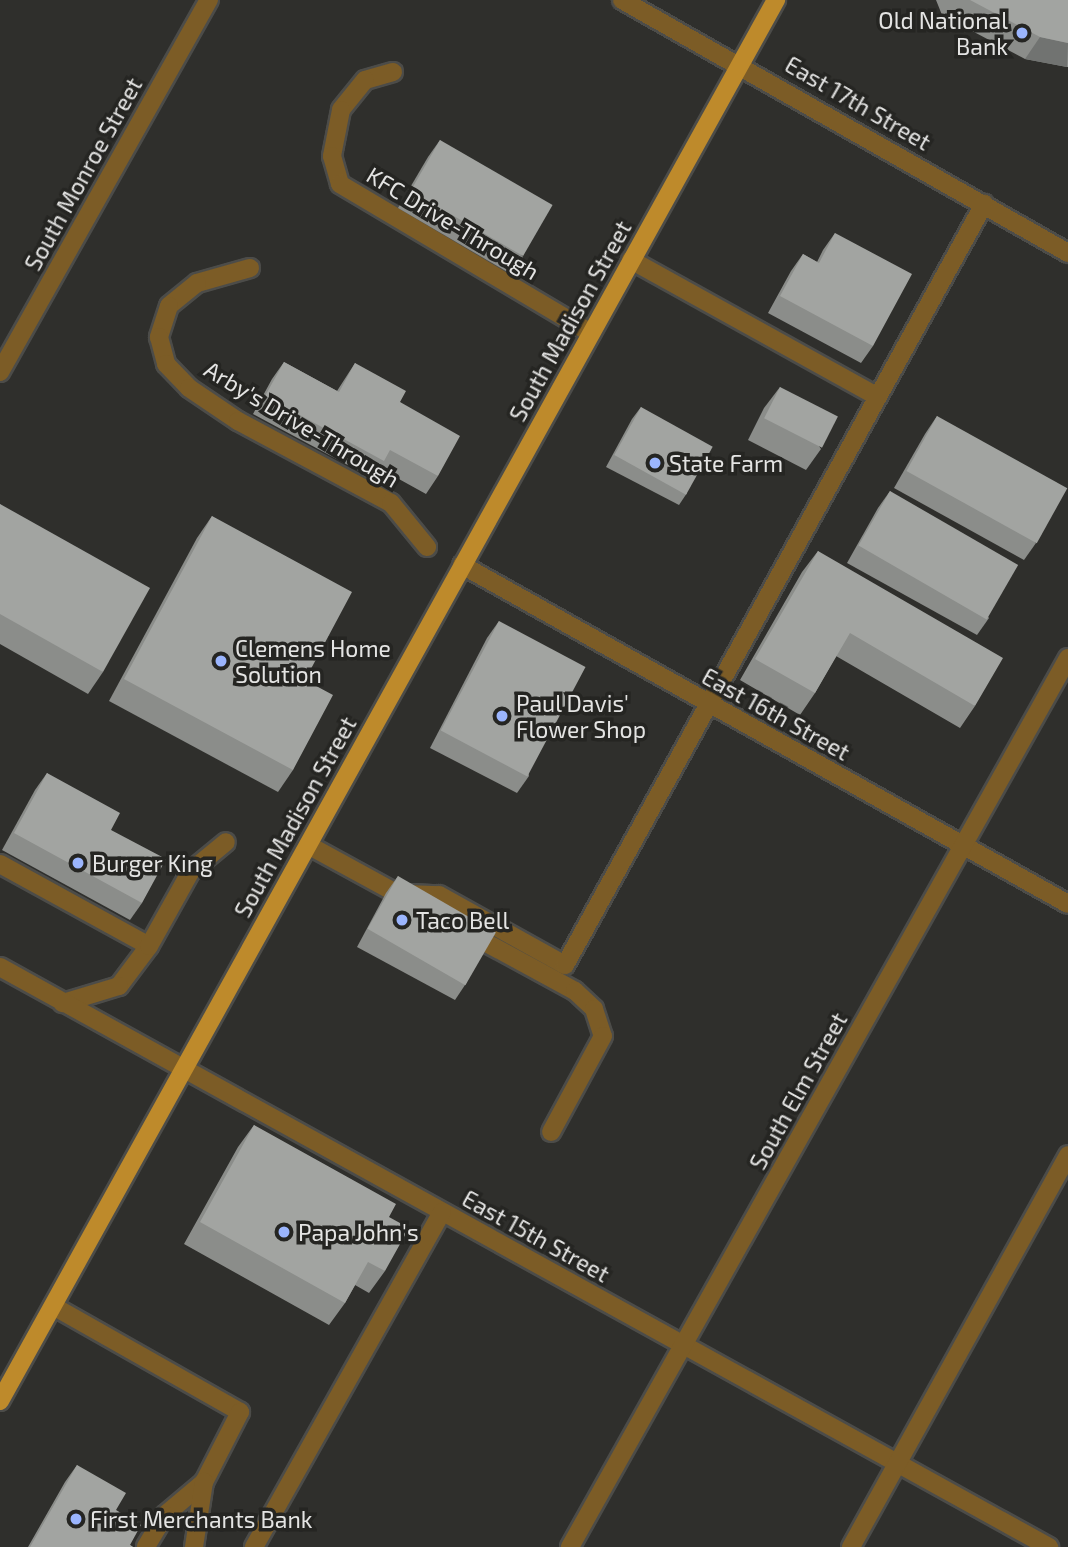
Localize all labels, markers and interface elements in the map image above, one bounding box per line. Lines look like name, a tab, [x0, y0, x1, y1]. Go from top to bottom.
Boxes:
place label: Old National Bank	[878, 6, 1008, 60]
marker: Old National Bank	[1014, 25, 1030, 41]
street label: East 17th Street	[780, 50, 936, 156]
street label: South Monroe Street	[18, 73, 148, 275]
street label: KFC Drive-Through	[362, 161, 544, 285]
street label: South Madison Street	[503, 216, 637, 426]
street label: Arby's Drive-Through	[200, 355, 404, 493]
place label: State Farm	[669, 449, 783, 477]
marker: State Farm	[647, 455, 663, 471]
place label: Clemens Home Solution	[235, 634, 391, 688]
marker: Clemens Home Solution	[213, 653, 229, 669]
street label: East 16th Street	[697, 662, 855, 766]
place label: Paul Davis' Flower Shop	[516, 689, 646, 743]
marker: Paul Davis' Flower Shop	[494, 708, 510, 724]
street label: South Madison Street	[228, 712, 362, 922]
place label: Burger King	[92, 849, 213, 877]
marker: Burger King	[70, 855, 86, 871]
place label: Taco Bell	[416, 906, 509, 934]
marker: Taco Bell	[394, 912, 410, 928]
street label: South Elm Street	[743, 1008, 853, 1174]
street label: East 15th Street	[458, 1184, 614, 1288]
place label: Papa John's	[298, 1218, 419, 1246]
marker: Papa John's	[276, 1224, 292, 1240]
place label: First Merchants Bank	[90, 1505, 312, 1533]
marker: First Merchants Bank	[68, 1511, 84, 1527]

